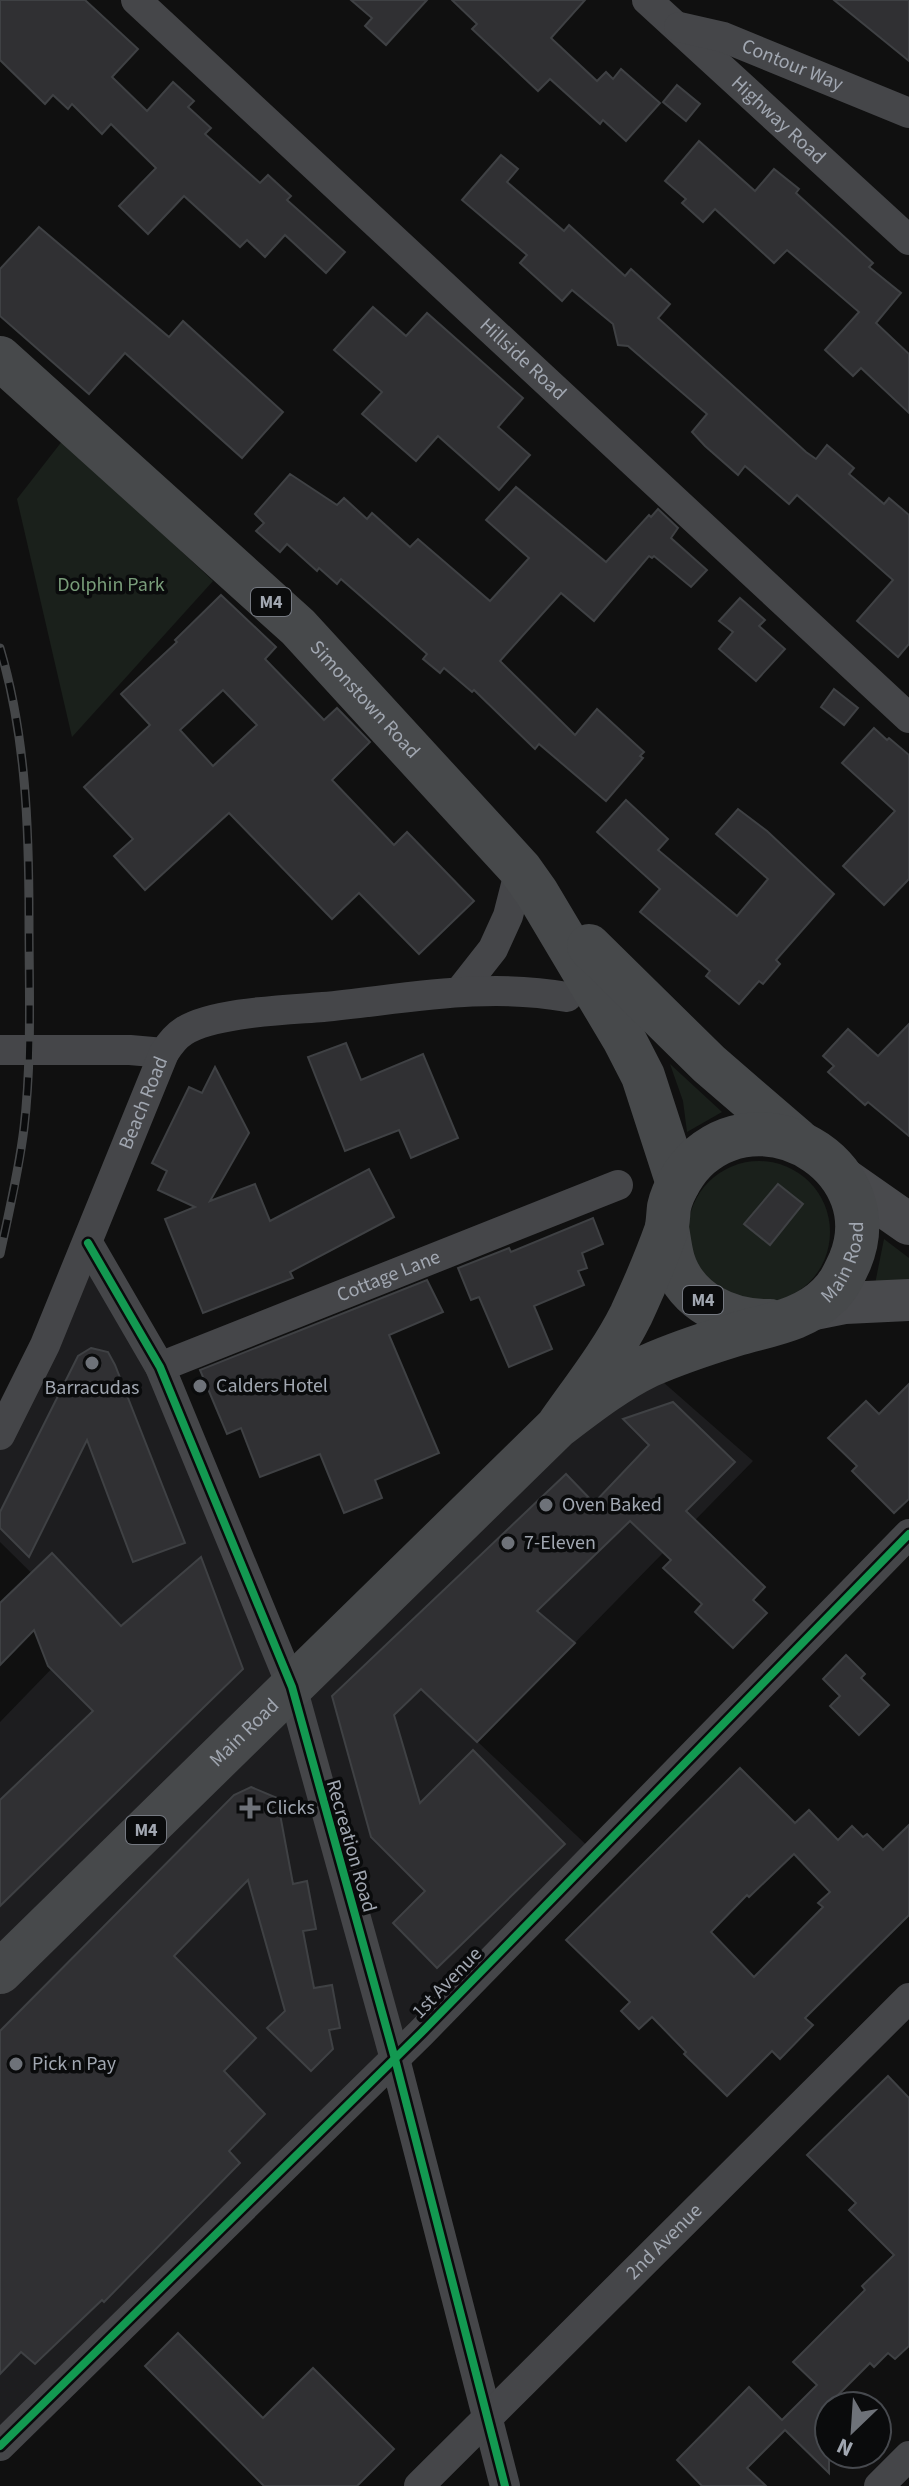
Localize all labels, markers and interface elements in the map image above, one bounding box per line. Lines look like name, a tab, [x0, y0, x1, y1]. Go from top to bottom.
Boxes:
street label: Contour Way	[737, 32, 848, 99]
street label: Highway Road	[725, 70, 832, 171]
street label: Hillside Road	[473, 312, 573, 407]
park label: Dolphin Park	[57, 571, 165, 599]
road number: M4	[251, 588, 291, 616]
street label: Simonstown Road	[303, 634, 426, 765]
street label: Beach Road	[112, 1052, 175, 1154]
street label: Main Road	[815, 1221, 871, 1310]
street label: Cottage Lane	[333, 1243, 445, 1309]
road number: M4	[683, 1286, 723, 1314]
marker: Barracudas	[83, 1354, 101, 1372]
place label: Calders Hotel	[216, 1372, 328, 1400]
place label: Barracudas	[45, 1374, 139, 1402]
marker: Calders Hotel	[191, 1377, 209, 1395]
place label: Oven Baked	[562, 1491, 662, 1519]
marker: Oven Baked	[537, 1496, 555, 1514]
place label: 7-Eleven	[524, 1529, 596, 1557]
marker: 7-Eleven	[499, 1534, 517, 1552]
street label: Main Road	[203, 1692, 286, 1773]
street label: Recreation Road	[319, 1776, 383, 1916]
place label: Clicks	[266, 1794, 315, 1822]
marker: Clicks	[241, 1799, 259, 1817]
road number: M4	[126, 1816, 166, 1844]
street label: 1st Avenue	[406, 1941, 488, 2025]
place label: Pick n Pay	[32, 2050, 117, 2078]
marker: Pick n Pay	[7, 2055, 25, 2073]
street label: 2nd Avenue	[620, 2197, 709, 2286]
north arrow	[813, 2390, 893, 2470]
text: N	[832, 2430, 858, 2465]

